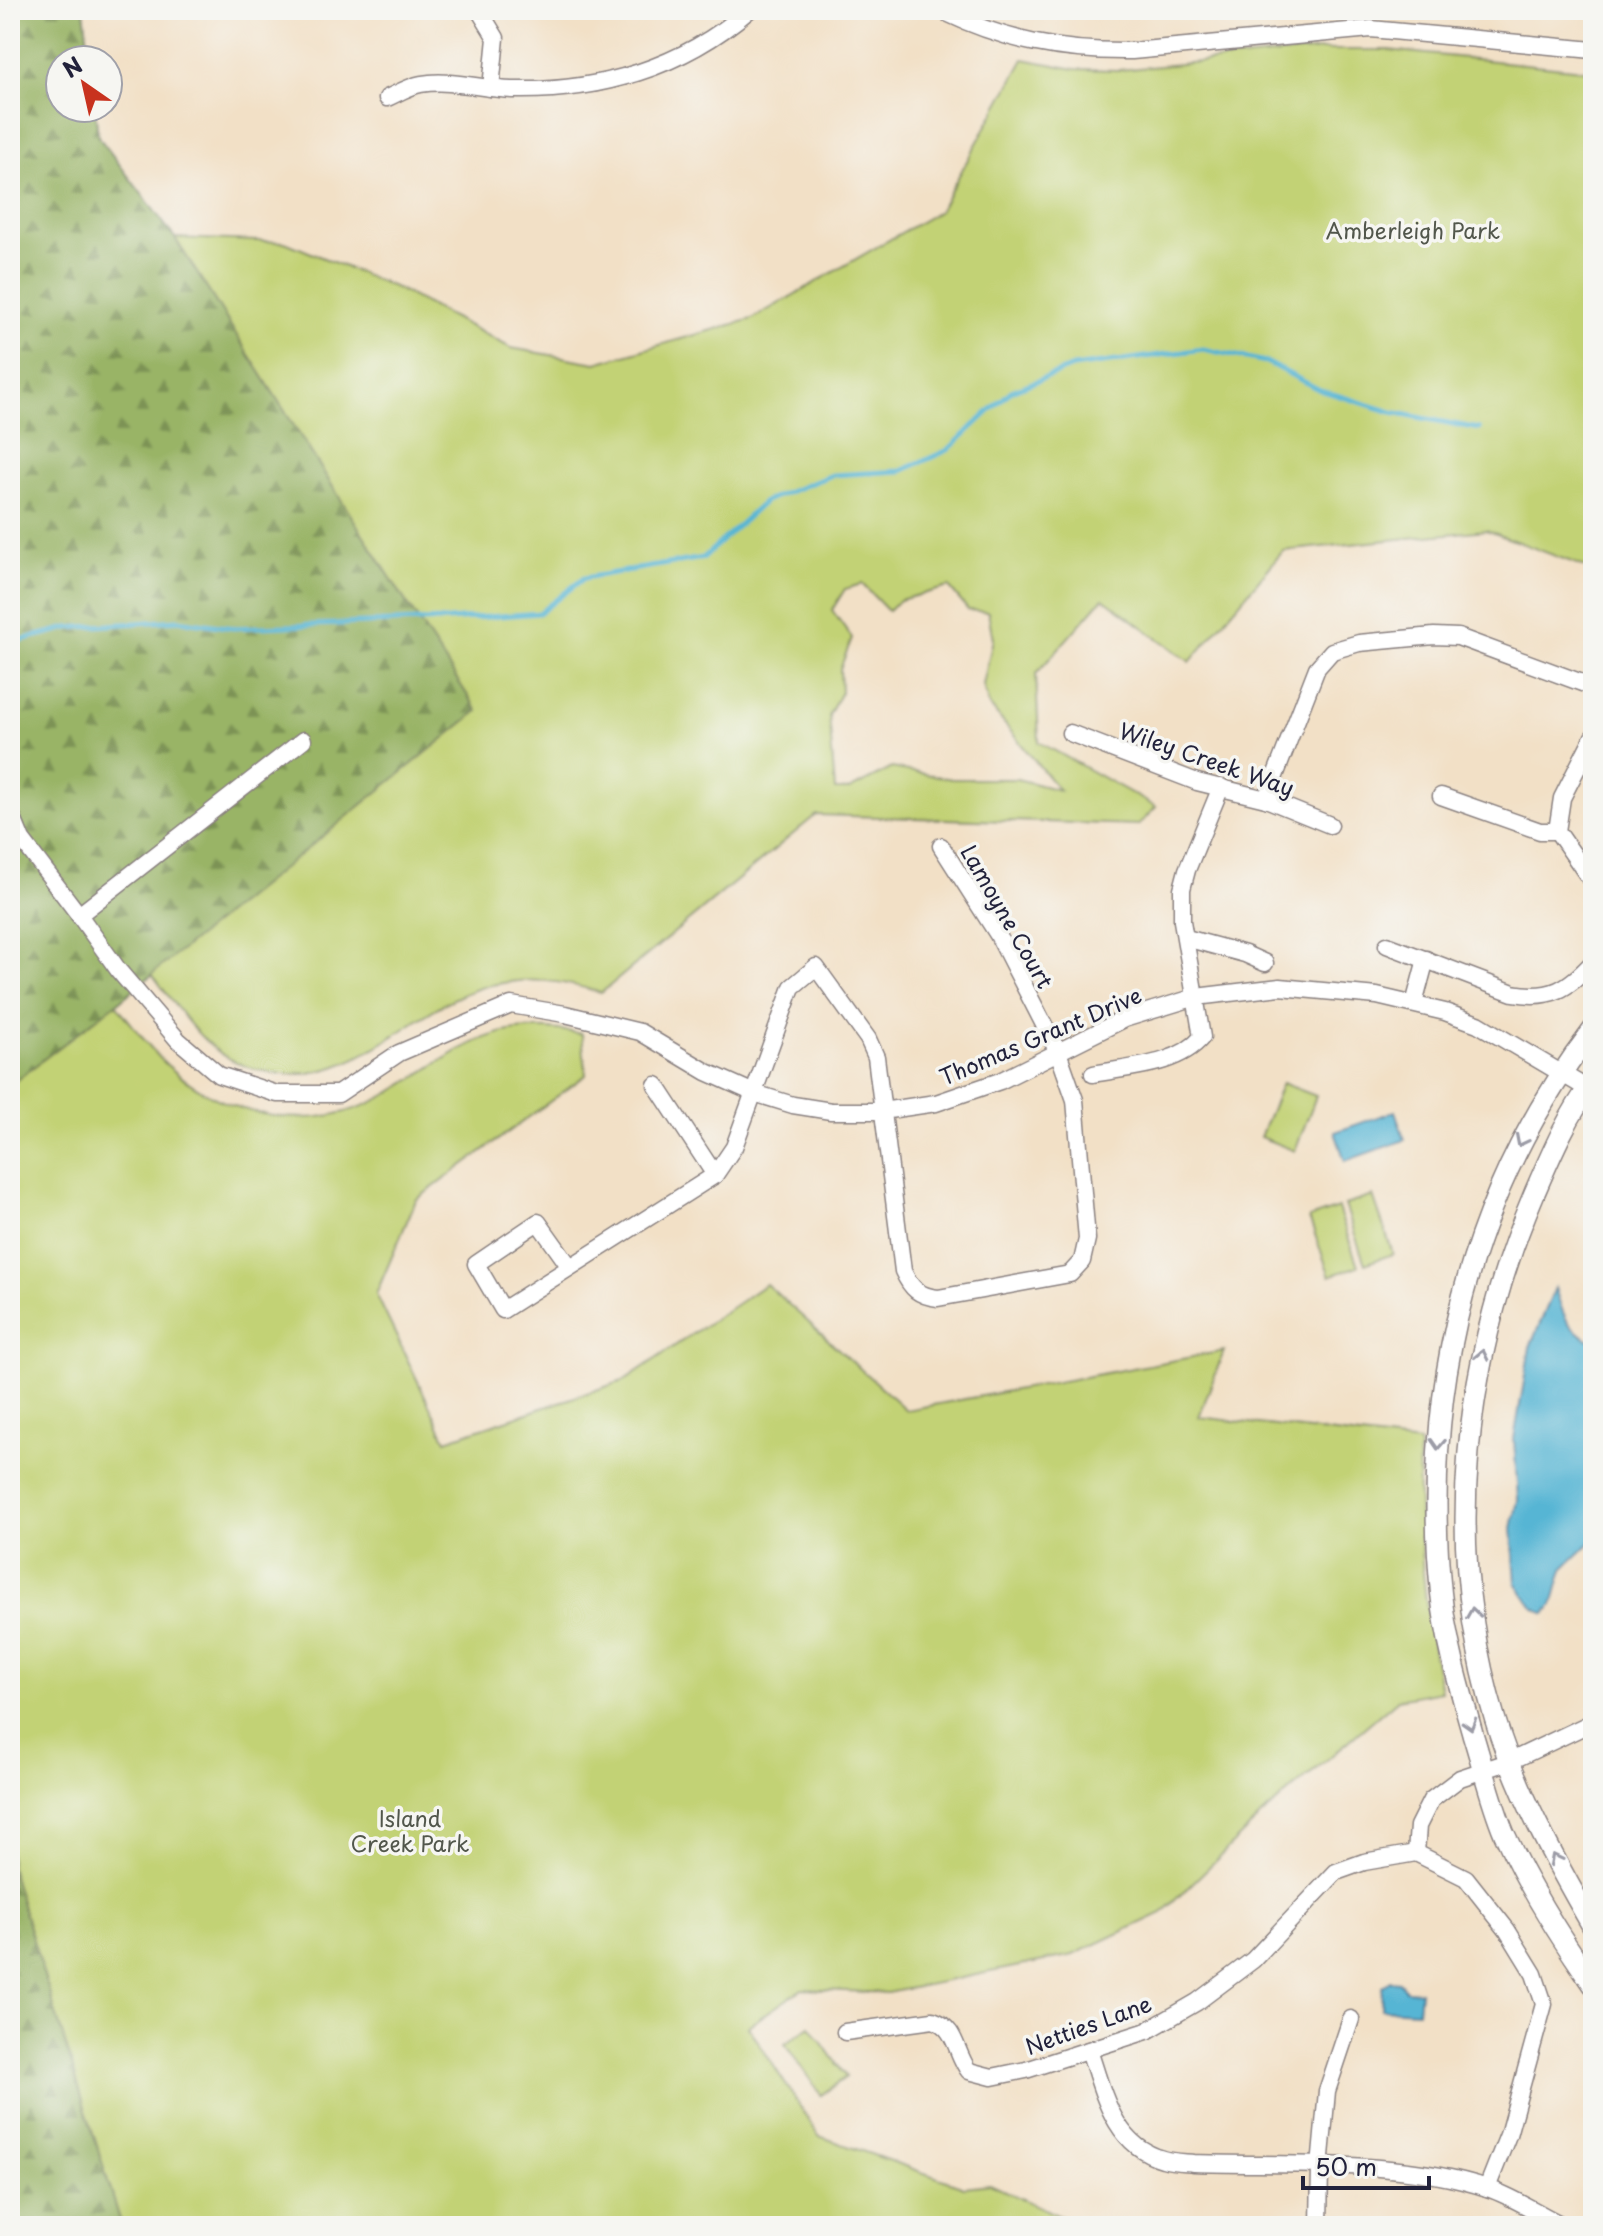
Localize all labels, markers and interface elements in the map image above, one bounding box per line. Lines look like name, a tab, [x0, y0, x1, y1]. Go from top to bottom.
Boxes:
north arrow	[44, 44, 124, 124]
text: N	[56, 48, 88, 85]
park label: Amberleigh Park	[1326, 213, 1500, 246]
street label: Wiley Creek Way	[1115, 713, 1299, 803]
street label: Lamoyne Court	[953, 838, 1063, 994]
street label: Thomas Grant Drive	[934, 977, 1146, 1093]
one-way arrow	[1515, 1133, 1530, 1147]
one-way arrow	[1473, 1349, 1490, 1362]
one-way arrow	[1430, 1438, 1447, 1451]
one-way arrow	[1465, 1606, 1482, 1620]
one-way arrow	[1461, 1716, 1477, 1730]
park label: Island Creek Park	[351, 1801, 469, 1859]
one-way arrow	[1549, 1852, 1564, 1867]
street label: Netties Lane	[1020, 1986, 1156, 2062]
scale bar	[1303, 2140, 1429, 2190]
text: 50 m	[1315, 2148, 1377, 2184]

